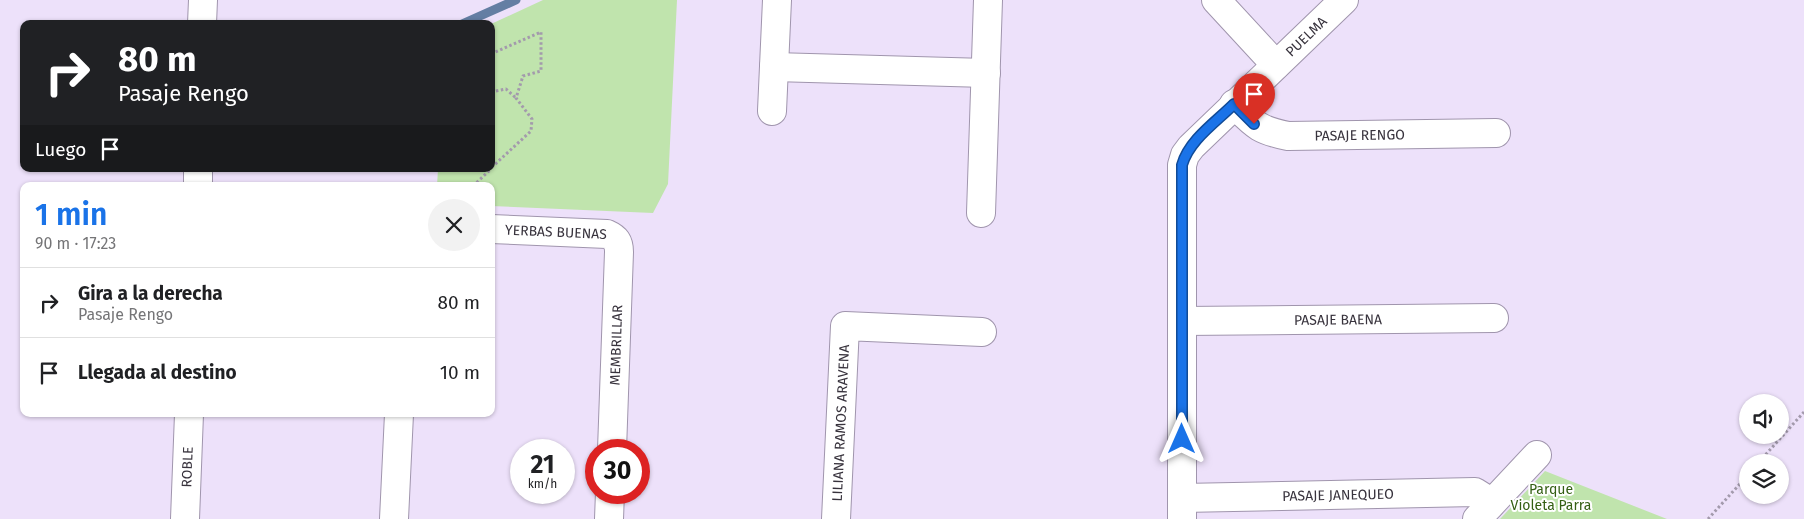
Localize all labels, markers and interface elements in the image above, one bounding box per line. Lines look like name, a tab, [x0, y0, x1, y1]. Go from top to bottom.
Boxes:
street label: PUELMA	[1282, 13, 1331, 61]
text: 80 m	[118, 38, 197, 80]
icon: right	[35, 40, 100, 105]
pin	[1233, 73, 1275, 124]
text: Pasaje Rengo	[118, 80, 249, 107]
icon: arrive	[1240, 80, 1268, 108]
street label: PASAJE RENGO	[1314, 126, 1405, 145]
icon: arrive	[96, 135, 124, 163]
text: Luego	[35, 138, 86, 161]
text: 1 min	[35, 197, 107, 233]
button: close	[428, 199, 480, 251]
street label: YERBAS BUENAS	[505, 222, 608, 243]
text: 90 m · 17:23	[35, 234, 116, 253]
text: Gira a la derecha	[78, 282, 223, 305]
icon: right	[35, 289, 63, 317]
text: 80 m	[438, 291, 480, 314]
street label: MEMBRILLAR	[607, 304, 626, 386]
text: Pasaje Rengo	[78, 305, 173, 324]
street label: PASAJE BAENA	[1294, 311, 1382, 329]
street label: LILIANA RAMOS ARAVENA	[829, 344, 853, 502]
icon: arrive	[35, 359, 63, 387]
text: Llegada al destino	[78, 361, 237, 384]
text: 10 m	[440, 361, 480, 384]
map controls	[1739, 394, 1789, 504]
button: sound	[1739, 394, 1789, 444]
position arrow	[1155, 412, 1207, 464]
speed limit sign: 30	[585, 439, 650, 504]
street label: ROBLE	[178, 446, 197, 488]
text: 21	[531, 450, 554, 480]
button: layers	[1739, 454, 1789, 504]
text: km/h	[528, 477, 557, 491]
park label: Parque Violeta Parra	[1511, 481, 1591, 514]
street label: PASAJE JANEQUEO	[1282, 486, 1394, 505]

